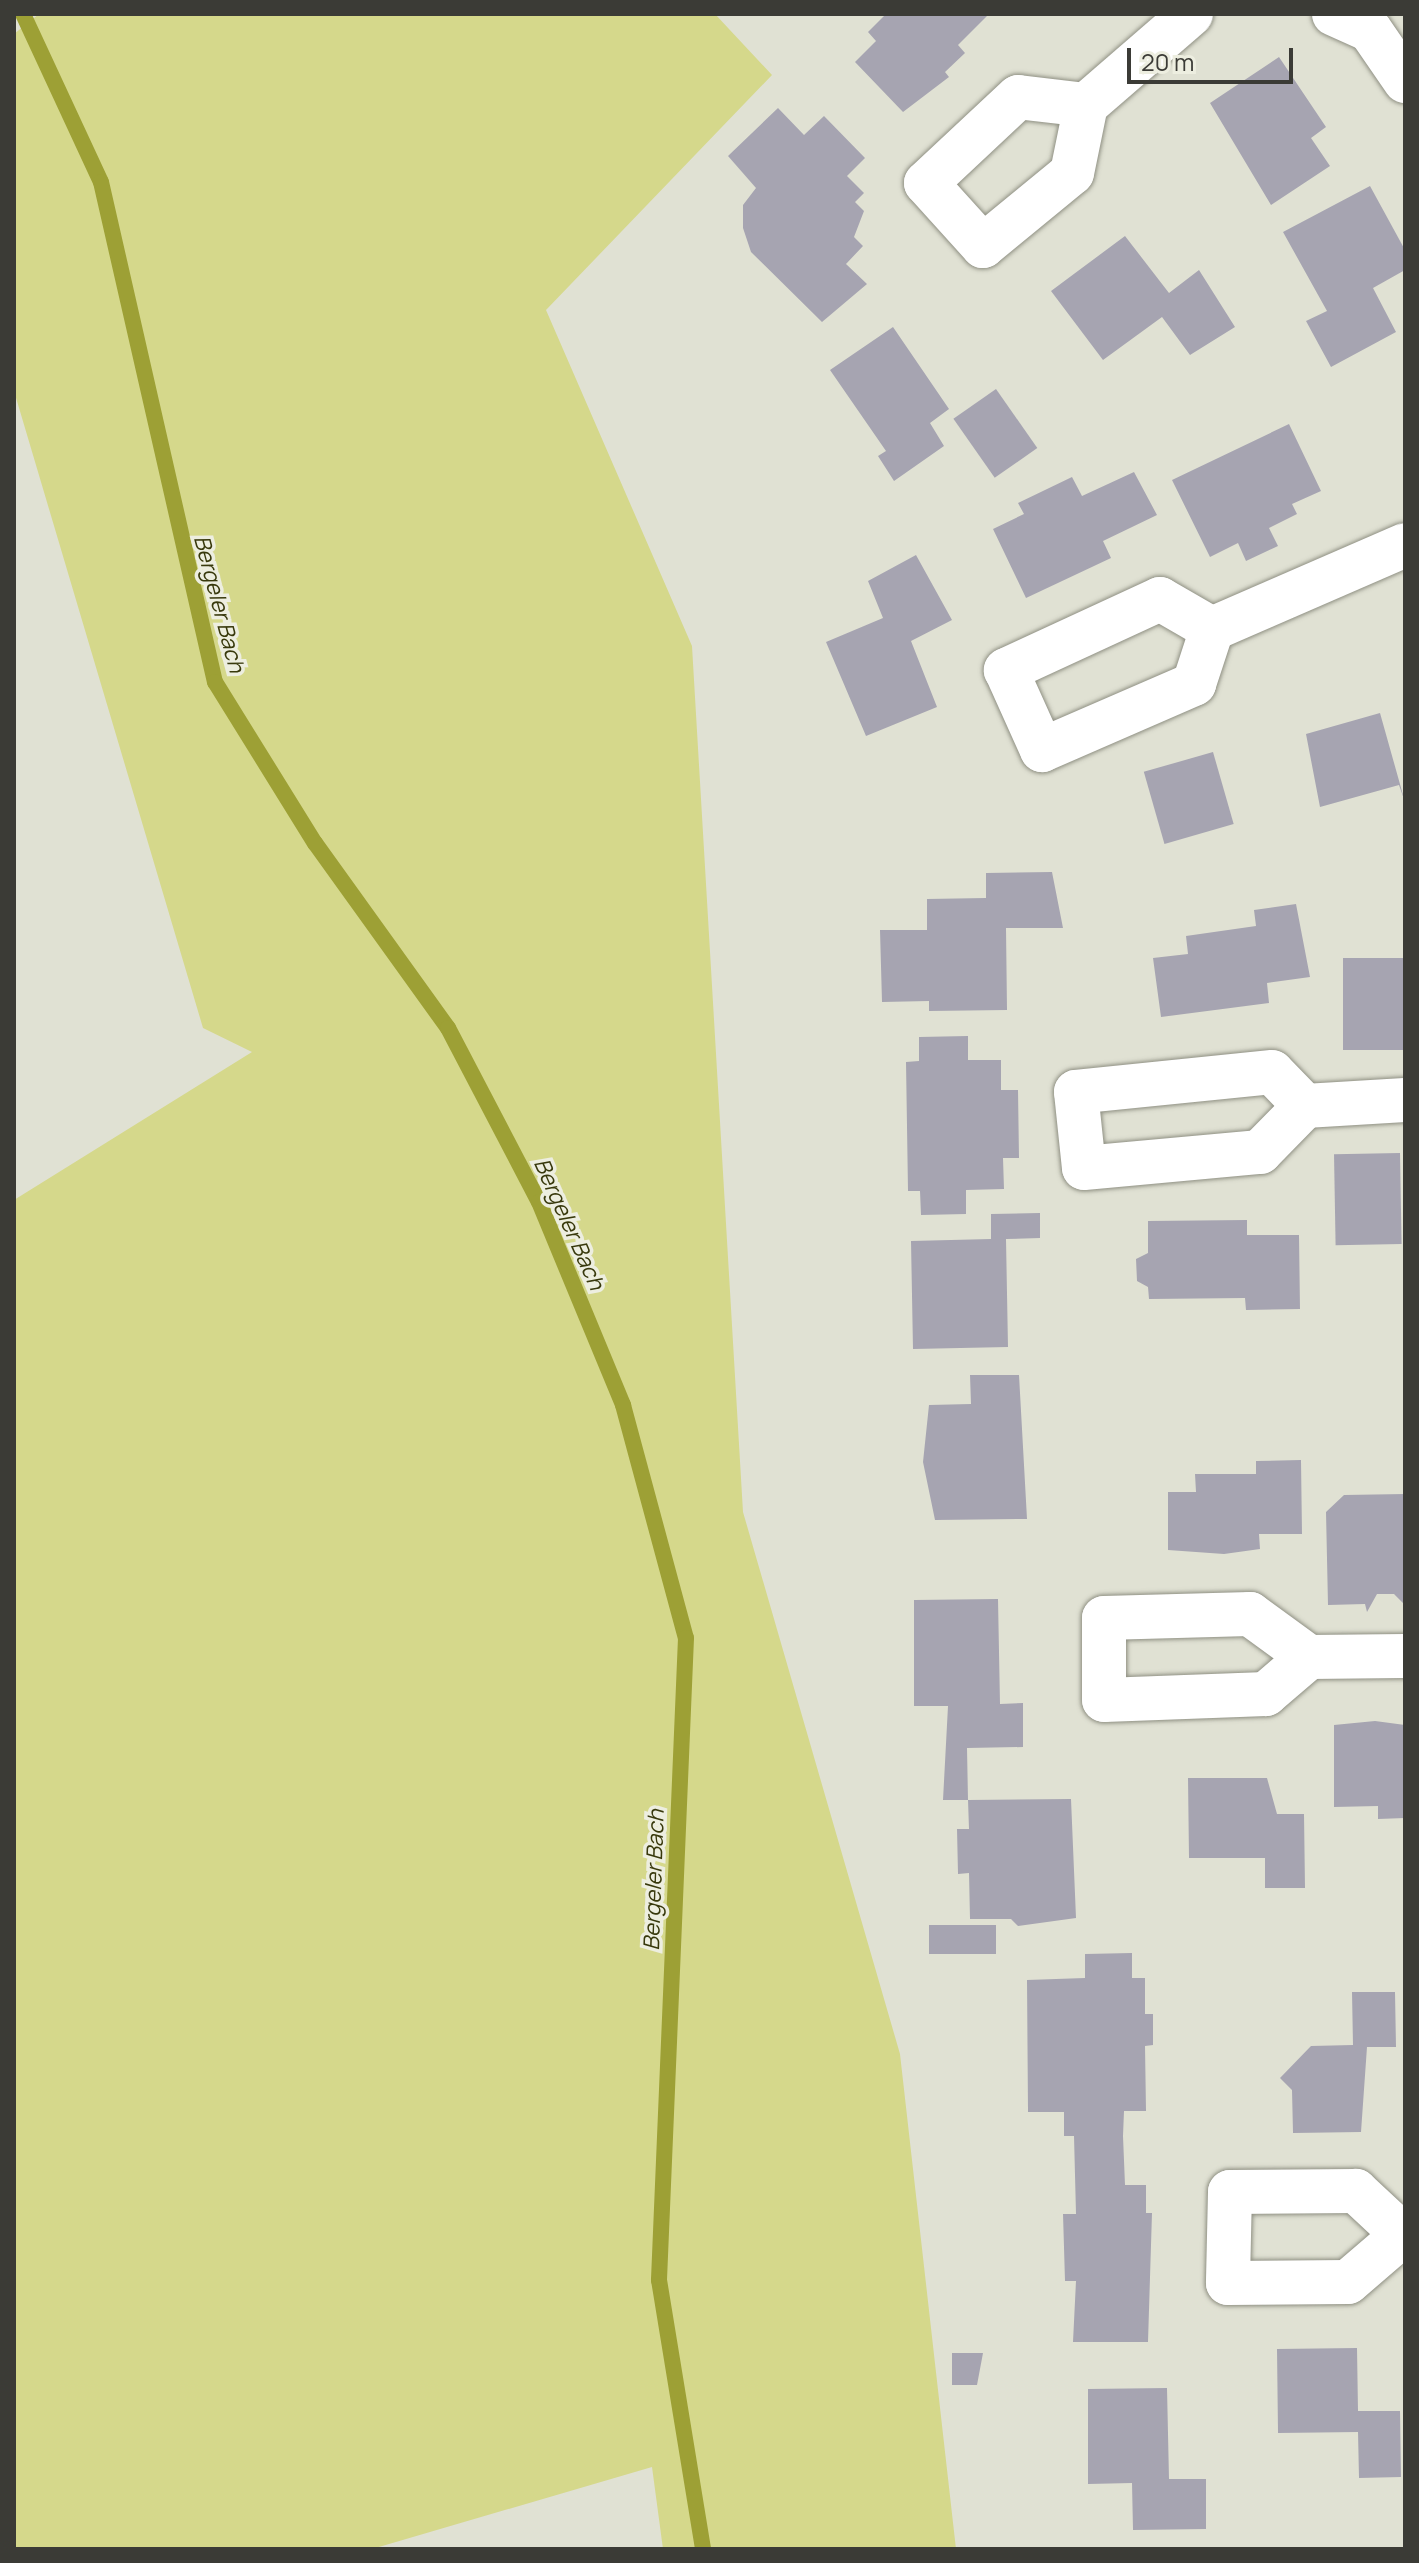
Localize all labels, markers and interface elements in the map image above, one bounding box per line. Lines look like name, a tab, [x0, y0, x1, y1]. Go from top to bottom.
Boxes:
scale bar	[1131, 32, 1297, 82]
text: 20 m	[1141, 45, 1194, 78]
water label: Bergeler Bach	[188, 532, 250, 676]
water label: Bergeler Bach	[528, 1154, 610, 1294]
water label: Bergeler Bach	[638, 1809, 670, 1951]

